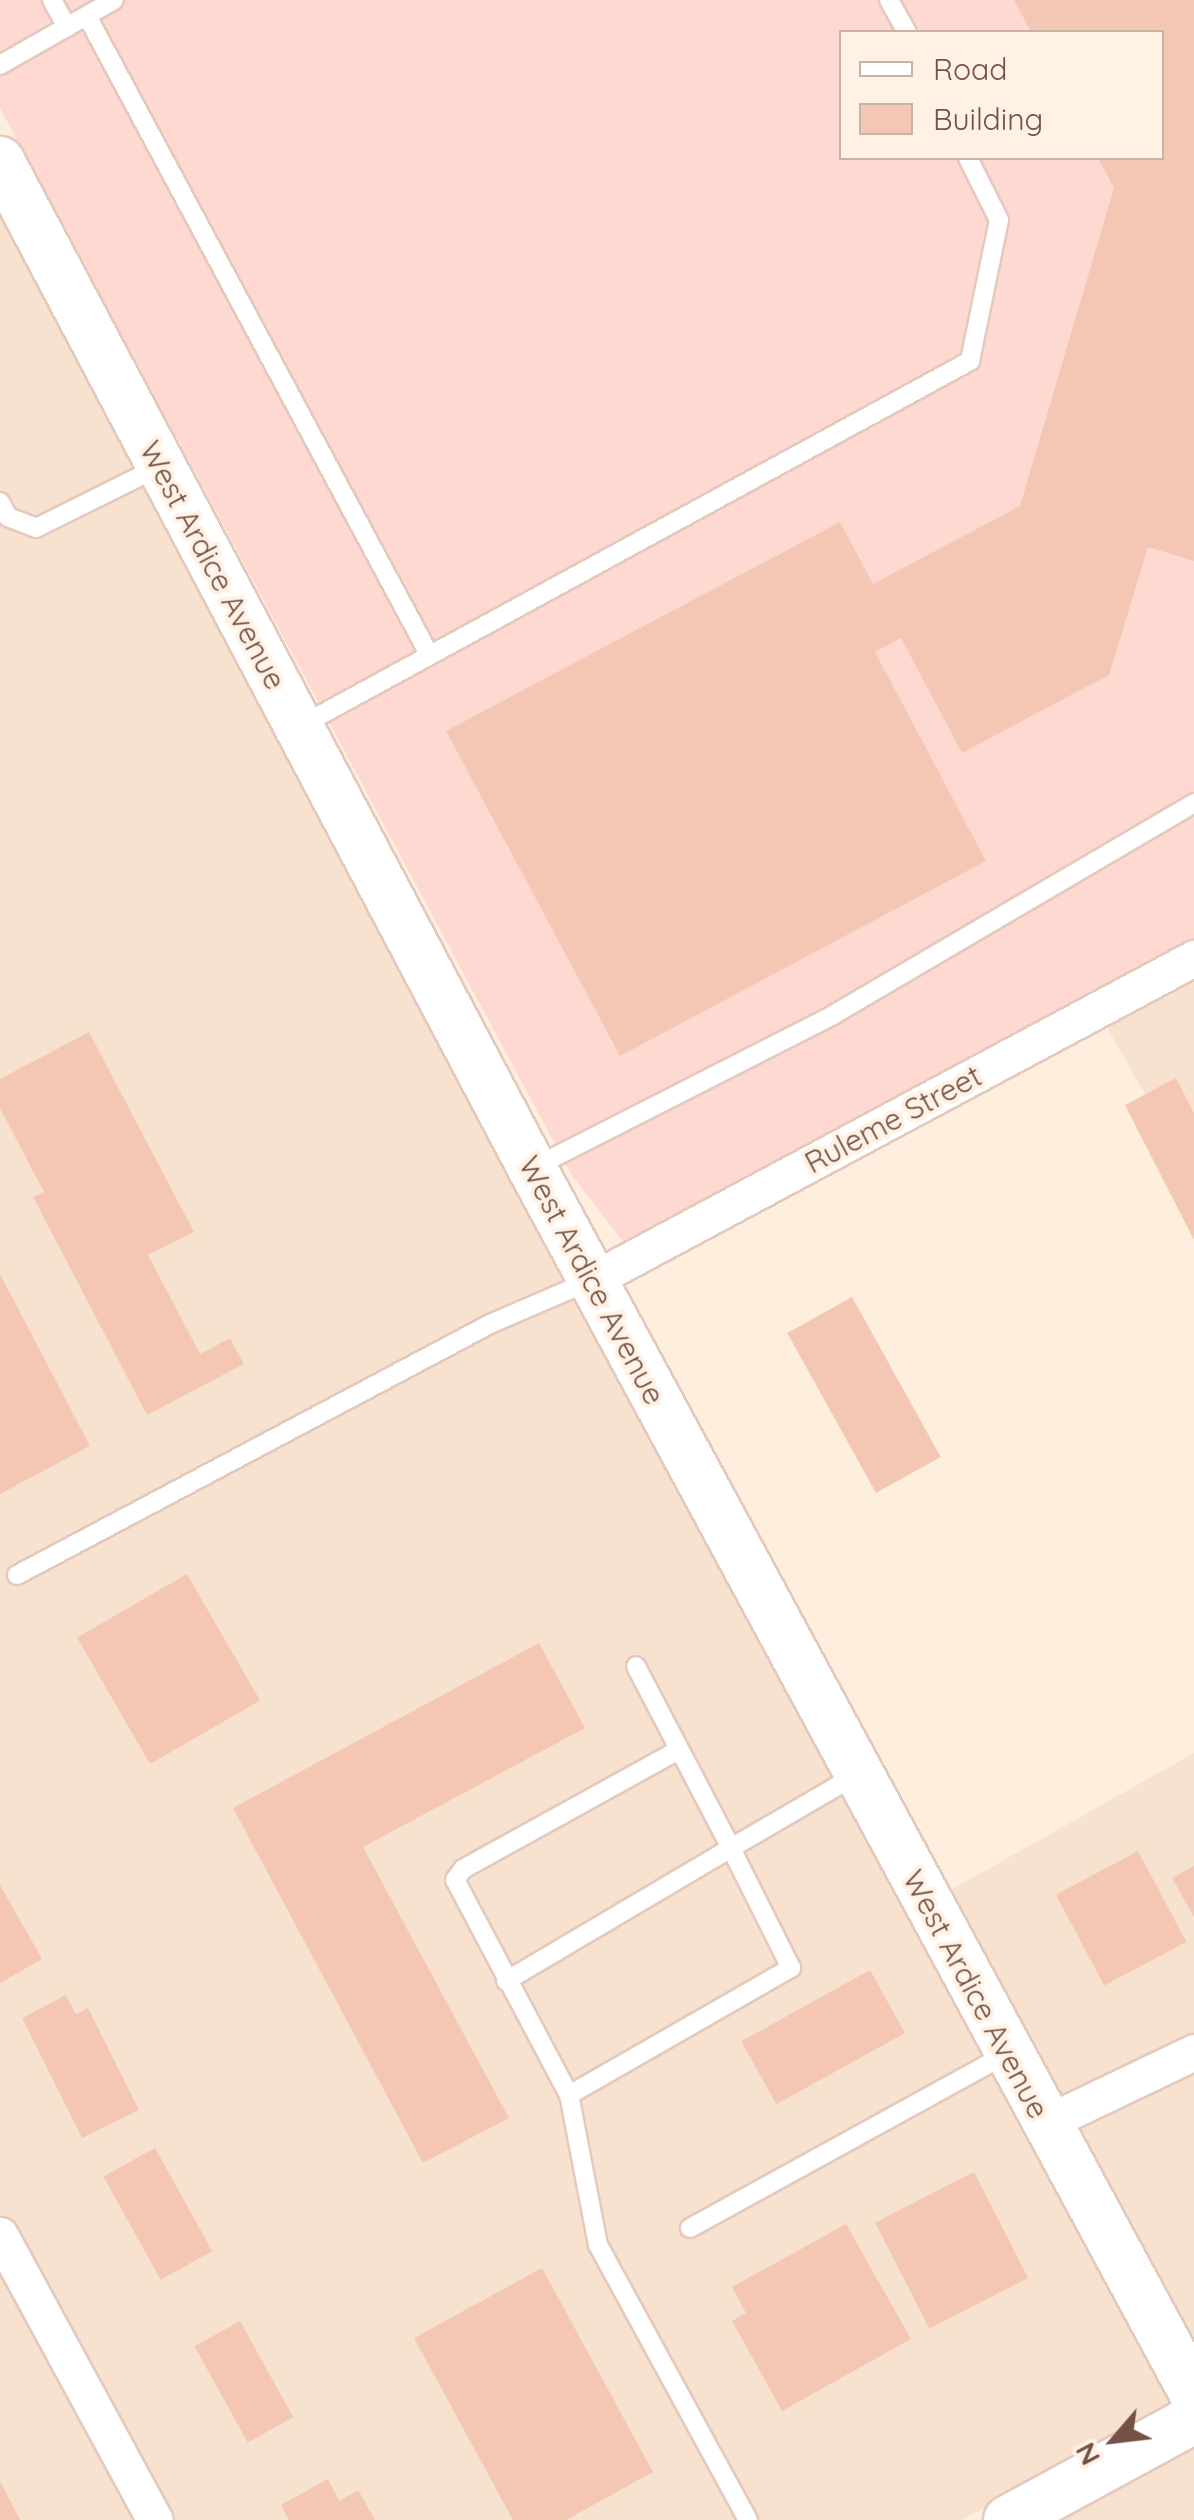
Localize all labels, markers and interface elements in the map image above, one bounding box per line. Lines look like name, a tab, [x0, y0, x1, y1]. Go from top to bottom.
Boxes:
legend	[839, 30, 1164, 160]
text: Road	[933, 50, 1007, 88]
text: Building	[933, 100, 1043, 138]
street label: West Ardice Avenue	[132, 435, 294, 695]
street label: Ruleme Street	[799, 1057, 987, 1181]
street label: West Ardice Avenue	[511, 1150, 673, 1410]
street label: West Ardice Avenue	[895, 1864, 1057, 2124]
north arrow	[1064, 2390, 1164, 2490]
text: N	[1067, 2437, 1107, 2472]

